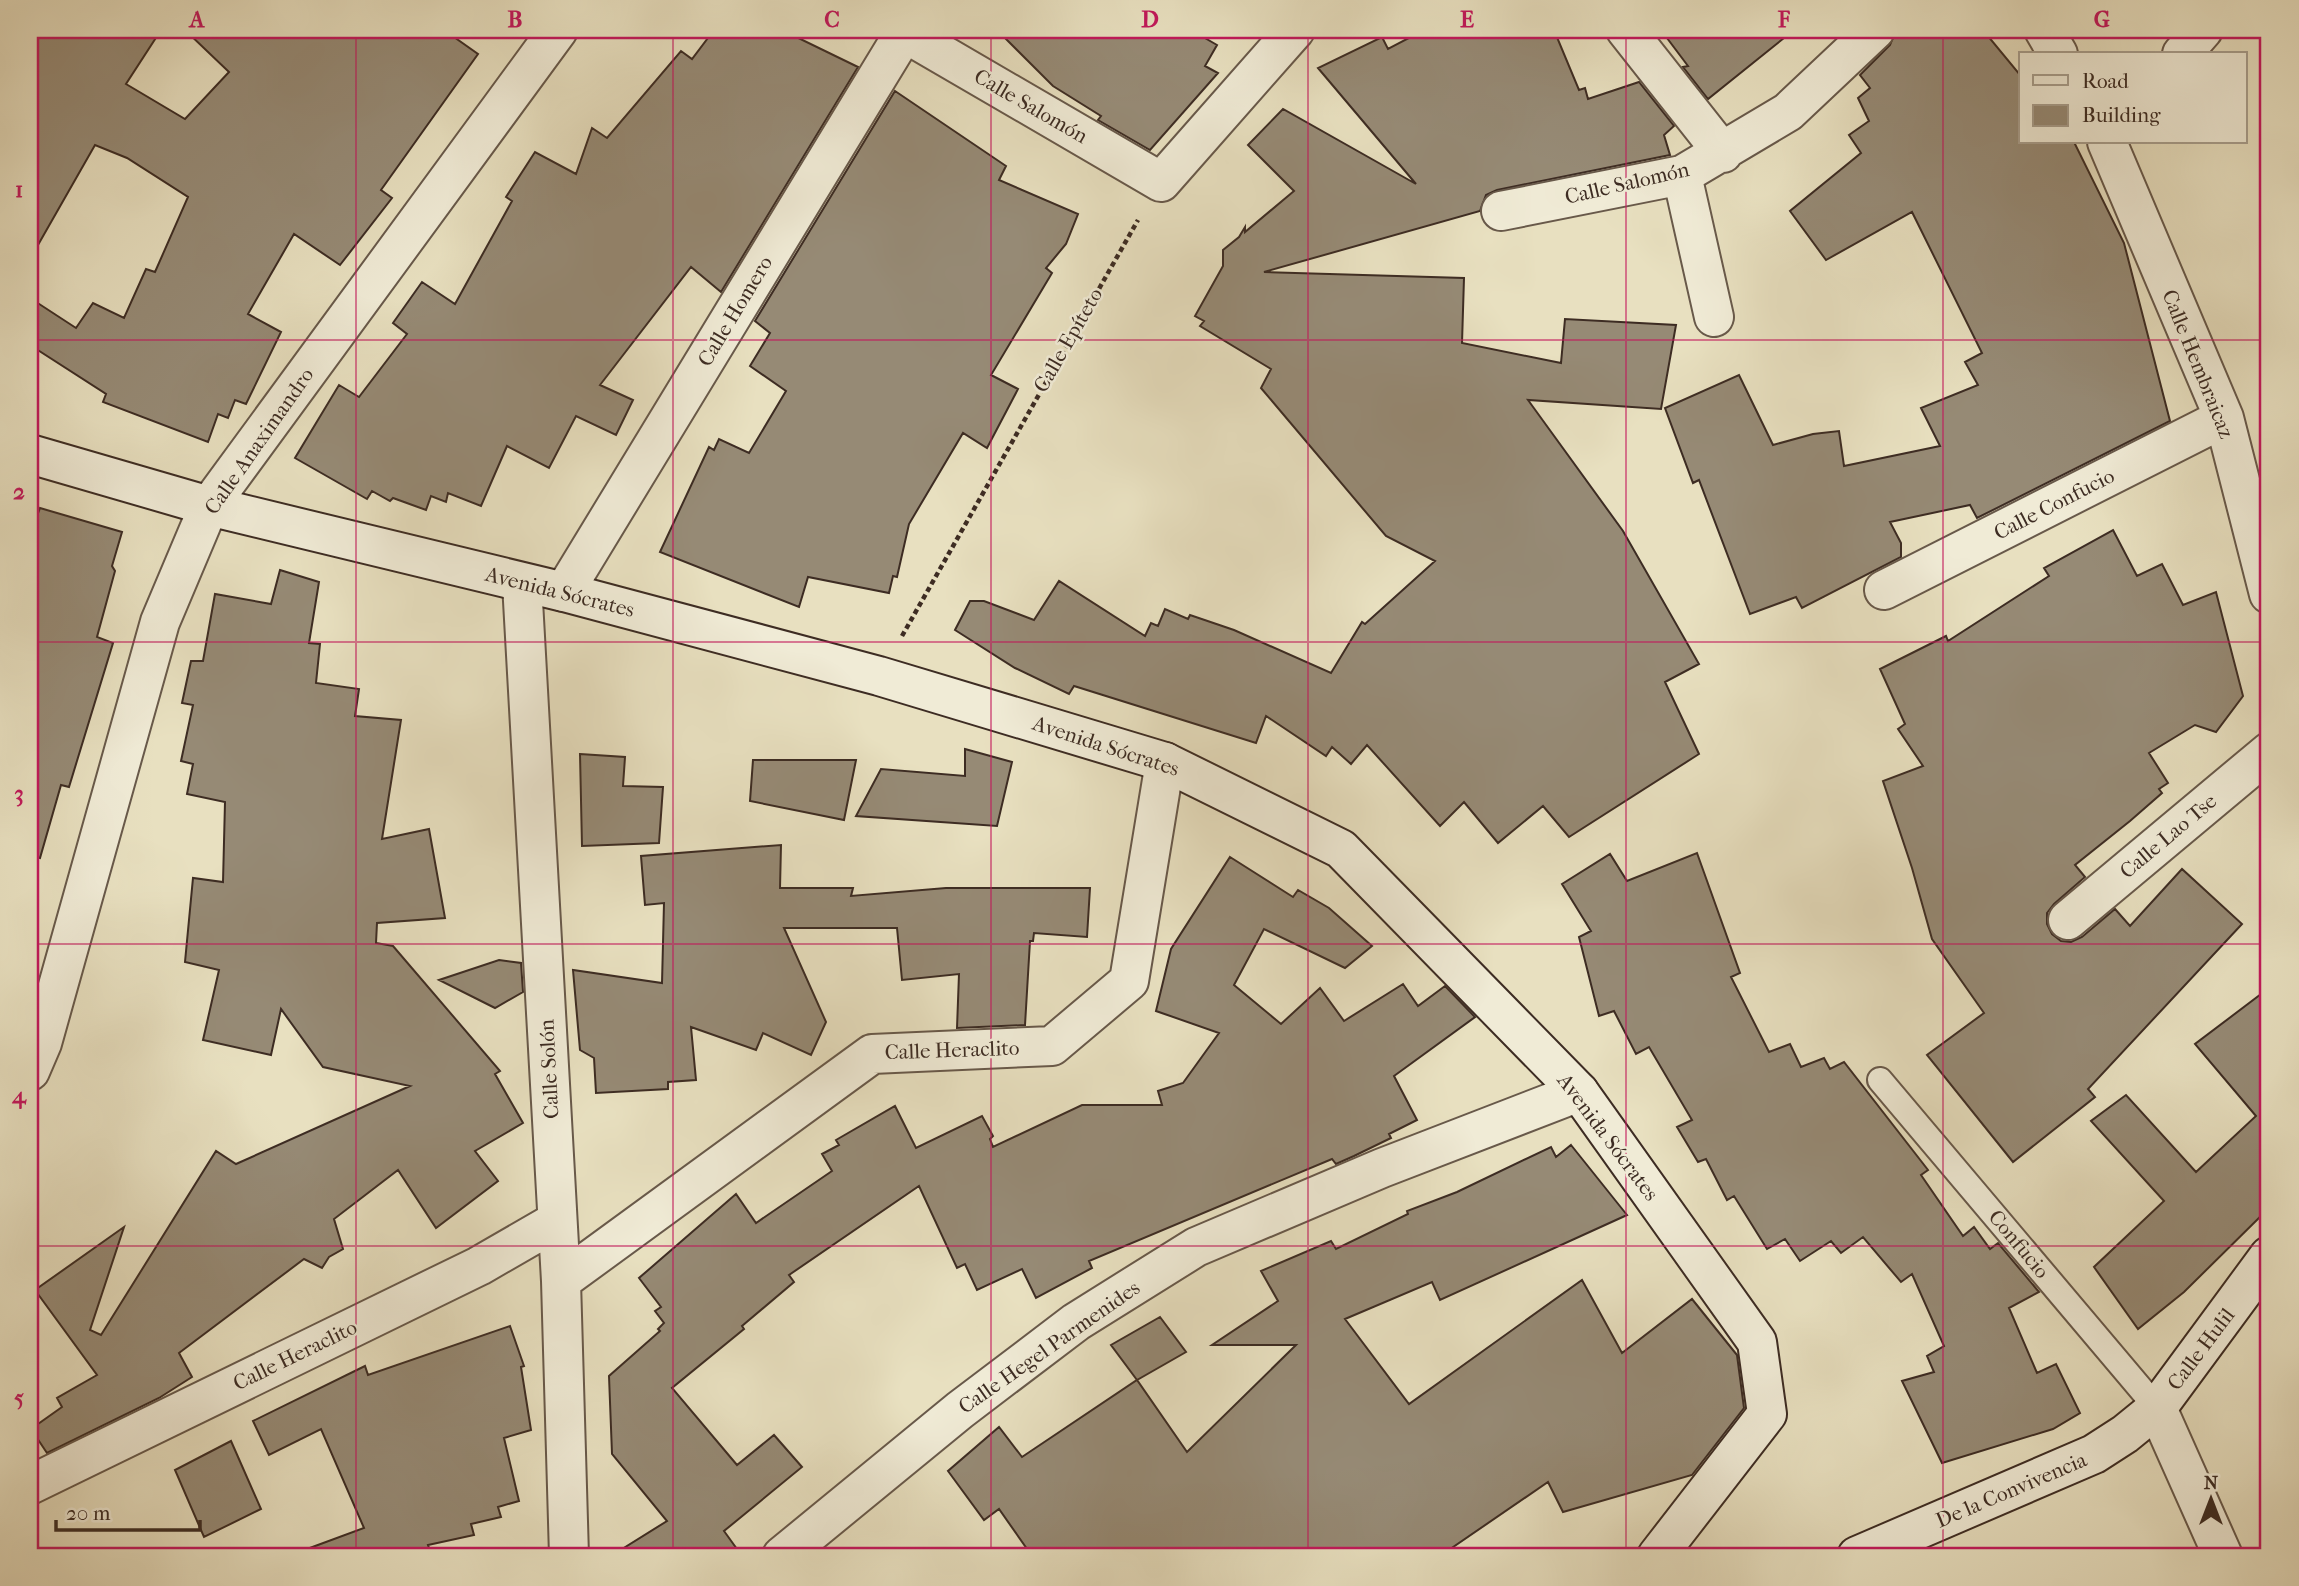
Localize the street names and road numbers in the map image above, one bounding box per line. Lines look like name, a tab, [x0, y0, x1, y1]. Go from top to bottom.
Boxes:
street label: Calle Salomón	[970, 64, 1092, 148]
street label: Calle Salomón	[1562, 157, 1692, 209]
street label: Calle Homero	[693, 252, 777, 370]
street label: Calle Epíteto	[1028, 284, 1108, 396]
street label: Calle Hembraicaz	[2157, 286, 2239, 442]
street label: Calle Anaximandro	[200, 363, 318, 519]
street label: Calle Confucio	[1990, 463, 2118, 545]
street label: Avenida Sócrates	[482, 562, 637, 622]
street label: Avenida Sócrates	[1029, 711, 1182, 781]
street label: Calle Lao Tse	[2115, 789, 2221, 883]
street label: Calle Solón	[534, 1018, 564, 1120]
street label: Calle Heraclito	[884, 1036, 1020, 1064]
street label: Avenida Sócrates	[1552, 1068, 1664, 1205]
street label: Confucio	[1984, 1205, 2054, 1283]
street label: Calle Hegel Parmenides	[954, 1275, 1144, 1419]
street label: Calle Hulil	[2162, 1303, 2240, 1395]
street label: Calle Heraclito	[229, 1315, 361, 1395]
street label: De la Convivencia	[1932, 1447, 2090, 1533]

